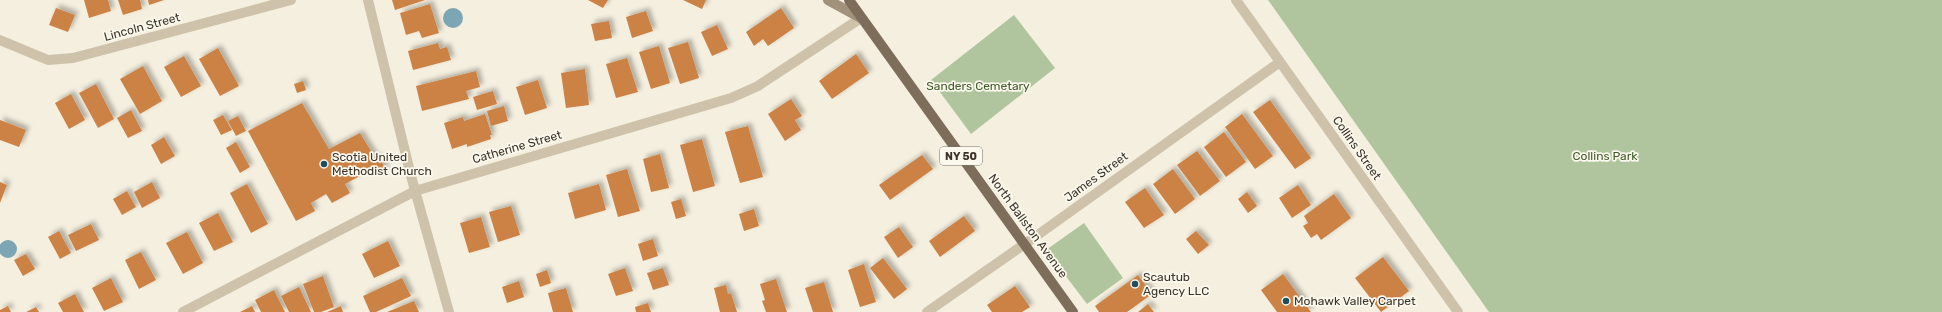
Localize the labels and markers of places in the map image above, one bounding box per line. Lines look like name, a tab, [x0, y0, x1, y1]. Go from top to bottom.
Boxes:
place label: Scotia United Methodist Church	[332, 150, 432, 178]
marker: Scotia United Methodist Church	[319, 159, 329, 169]
place label: Scautub Agency LLC	[1143, 270, 1209, 298]
marker: Scautub Agency LLC	[1130, 279, 1140, 289]
place label: Mohawk Valley Carpet	[1294, 294, 1416, 308]
marker: Mohawk Valley Carpet	[1281, 296, 1291, 306]

